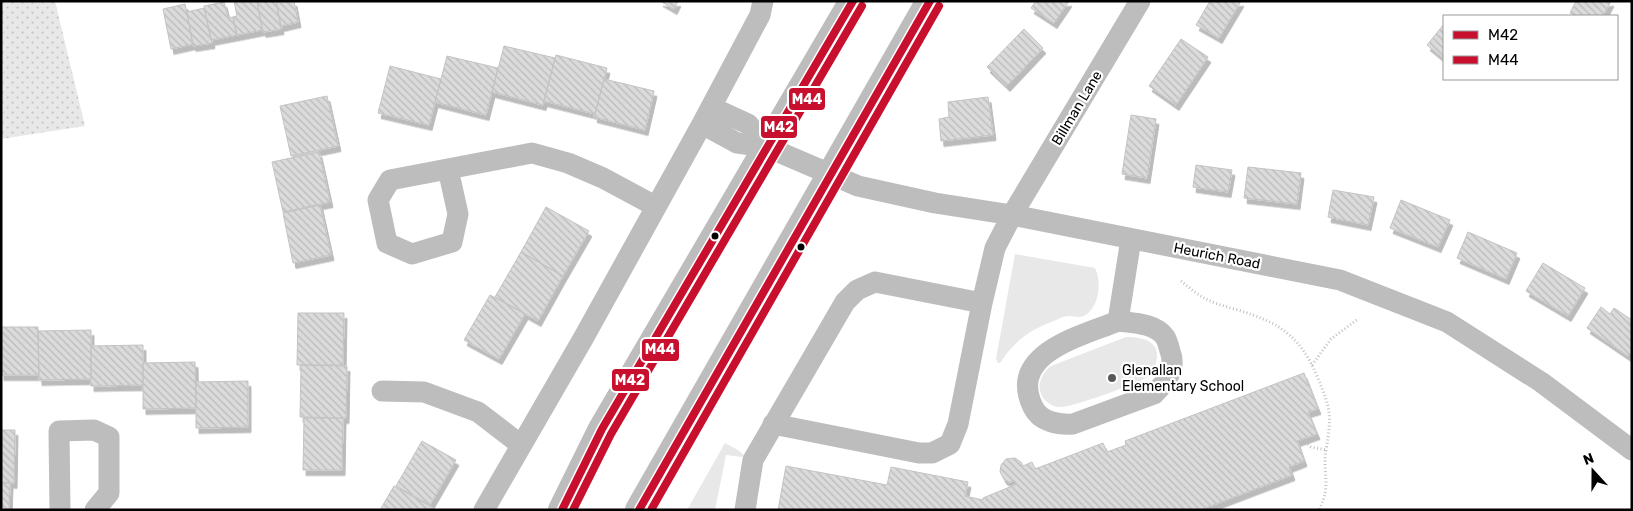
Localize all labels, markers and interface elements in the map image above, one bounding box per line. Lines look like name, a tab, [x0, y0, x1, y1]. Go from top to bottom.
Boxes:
legend	[1443, 15, 1618, 80]
text: M42	[1488, 26, 1518, 44]
text: M44	[1488, 51, 1519, 69]
street label: Billman Lane	[1048, 68, 1106, 148]
line badge: M44	[788, 87, 826, 111]
text: M44	[792, 91, 823, 108]
line badge: M42	[760, 115, 798, 139]
text: M42	[764, 119, 794, 136]
unlabelled marker	[710, 231, 720, 241]
street label: Heurich Road	[1172, 239, 1262, 273]
unlabelled marker	[796, 242, 806, 252]
line badge: M44	[641, 338, 680, 362]
text: M44	[645, 341, 676, 358]
place label: Glenallan Elementary School	[1122, 362, 1244, 395]
line badge: M42	[611, 368, 650, 392]
text: M42	[615, 372, 645, 389]
marker: Glenallan Elementary School	[1106, 372, 1118, 384]
north arrow	[1568, 446, 1618, 496]
text: N	[1581, 450, 1596, 469]

